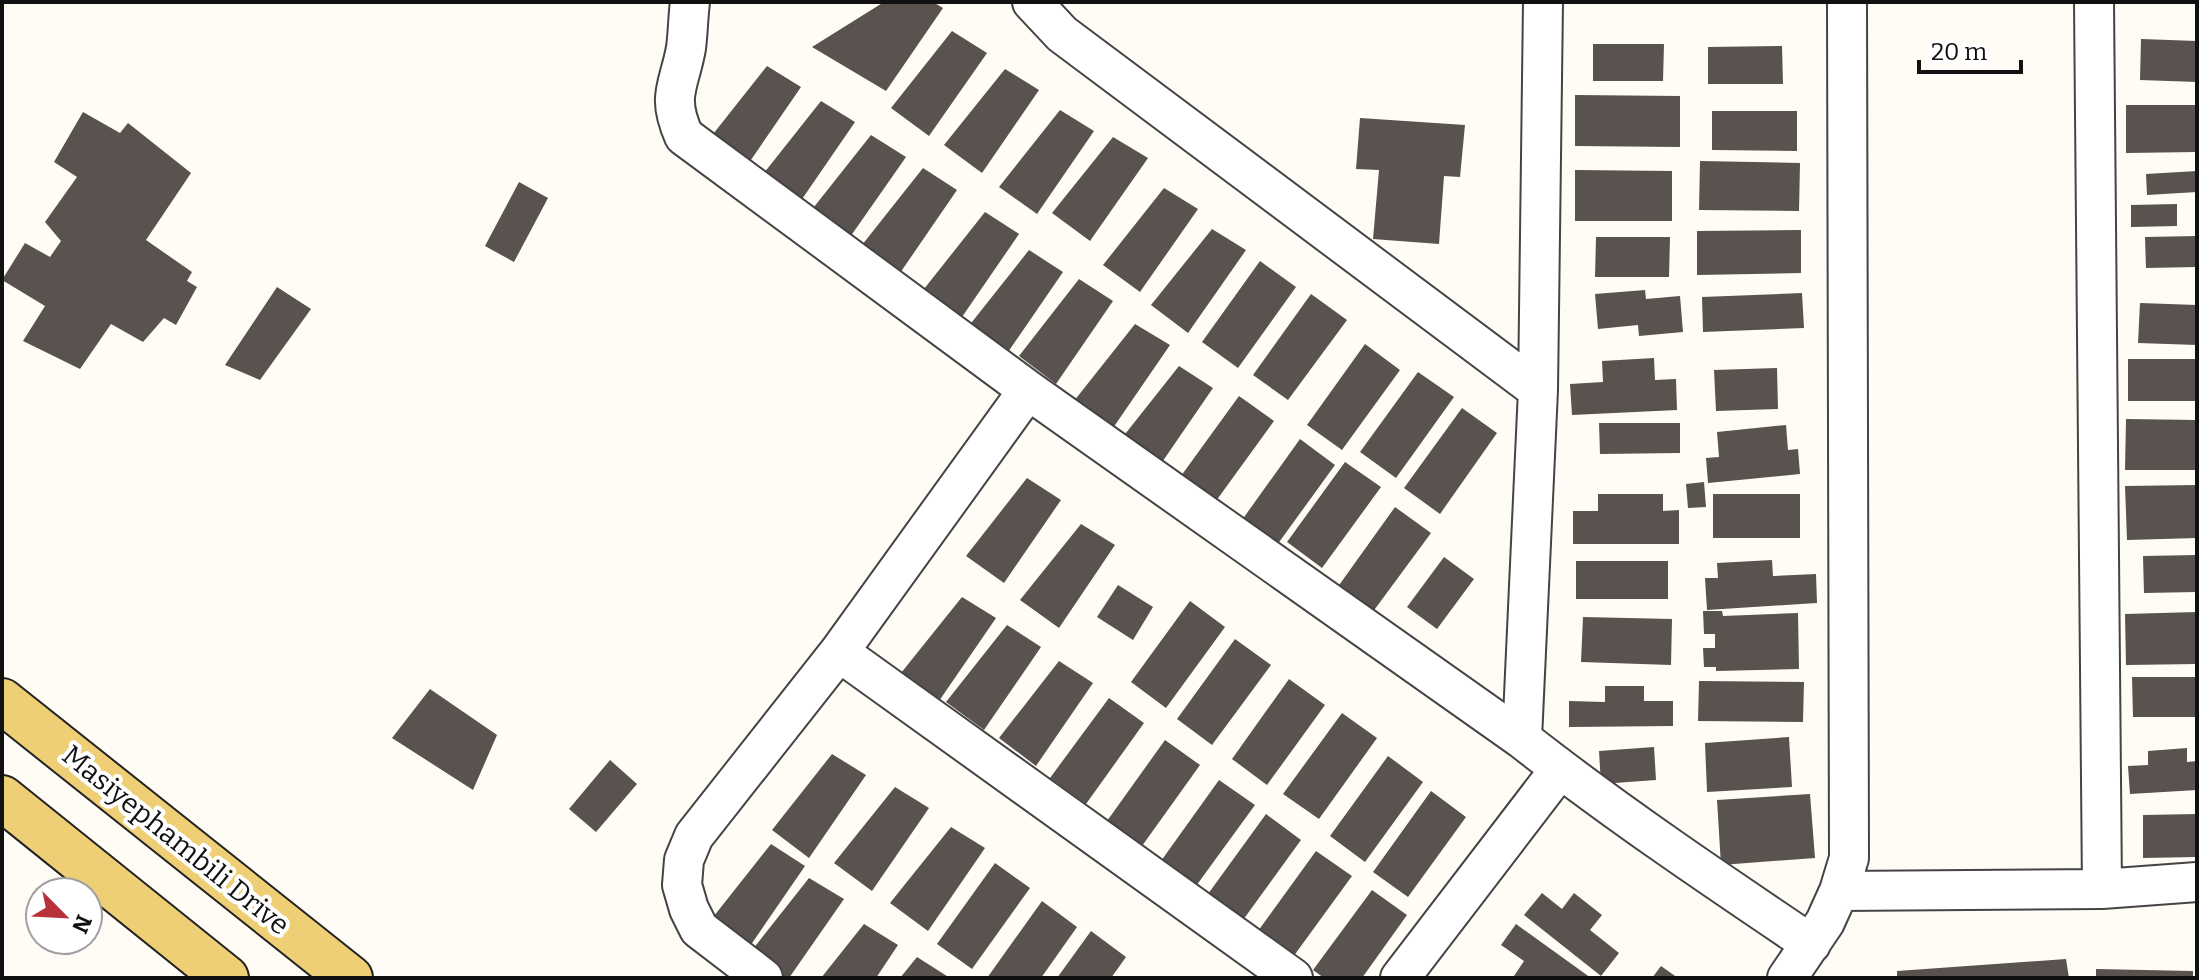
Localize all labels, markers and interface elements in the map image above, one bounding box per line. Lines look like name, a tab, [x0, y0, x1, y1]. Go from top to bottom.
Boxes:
scale bar	[1919, 24, 2021, 74]
text: 20 m	[1931, 38, 1987, 66]
street label: Masiyephambili Drive	[56, 738, 296, 942]
north arrow	[24, 876, 104, 956]
text: N	[66, 911, 98, 937]

